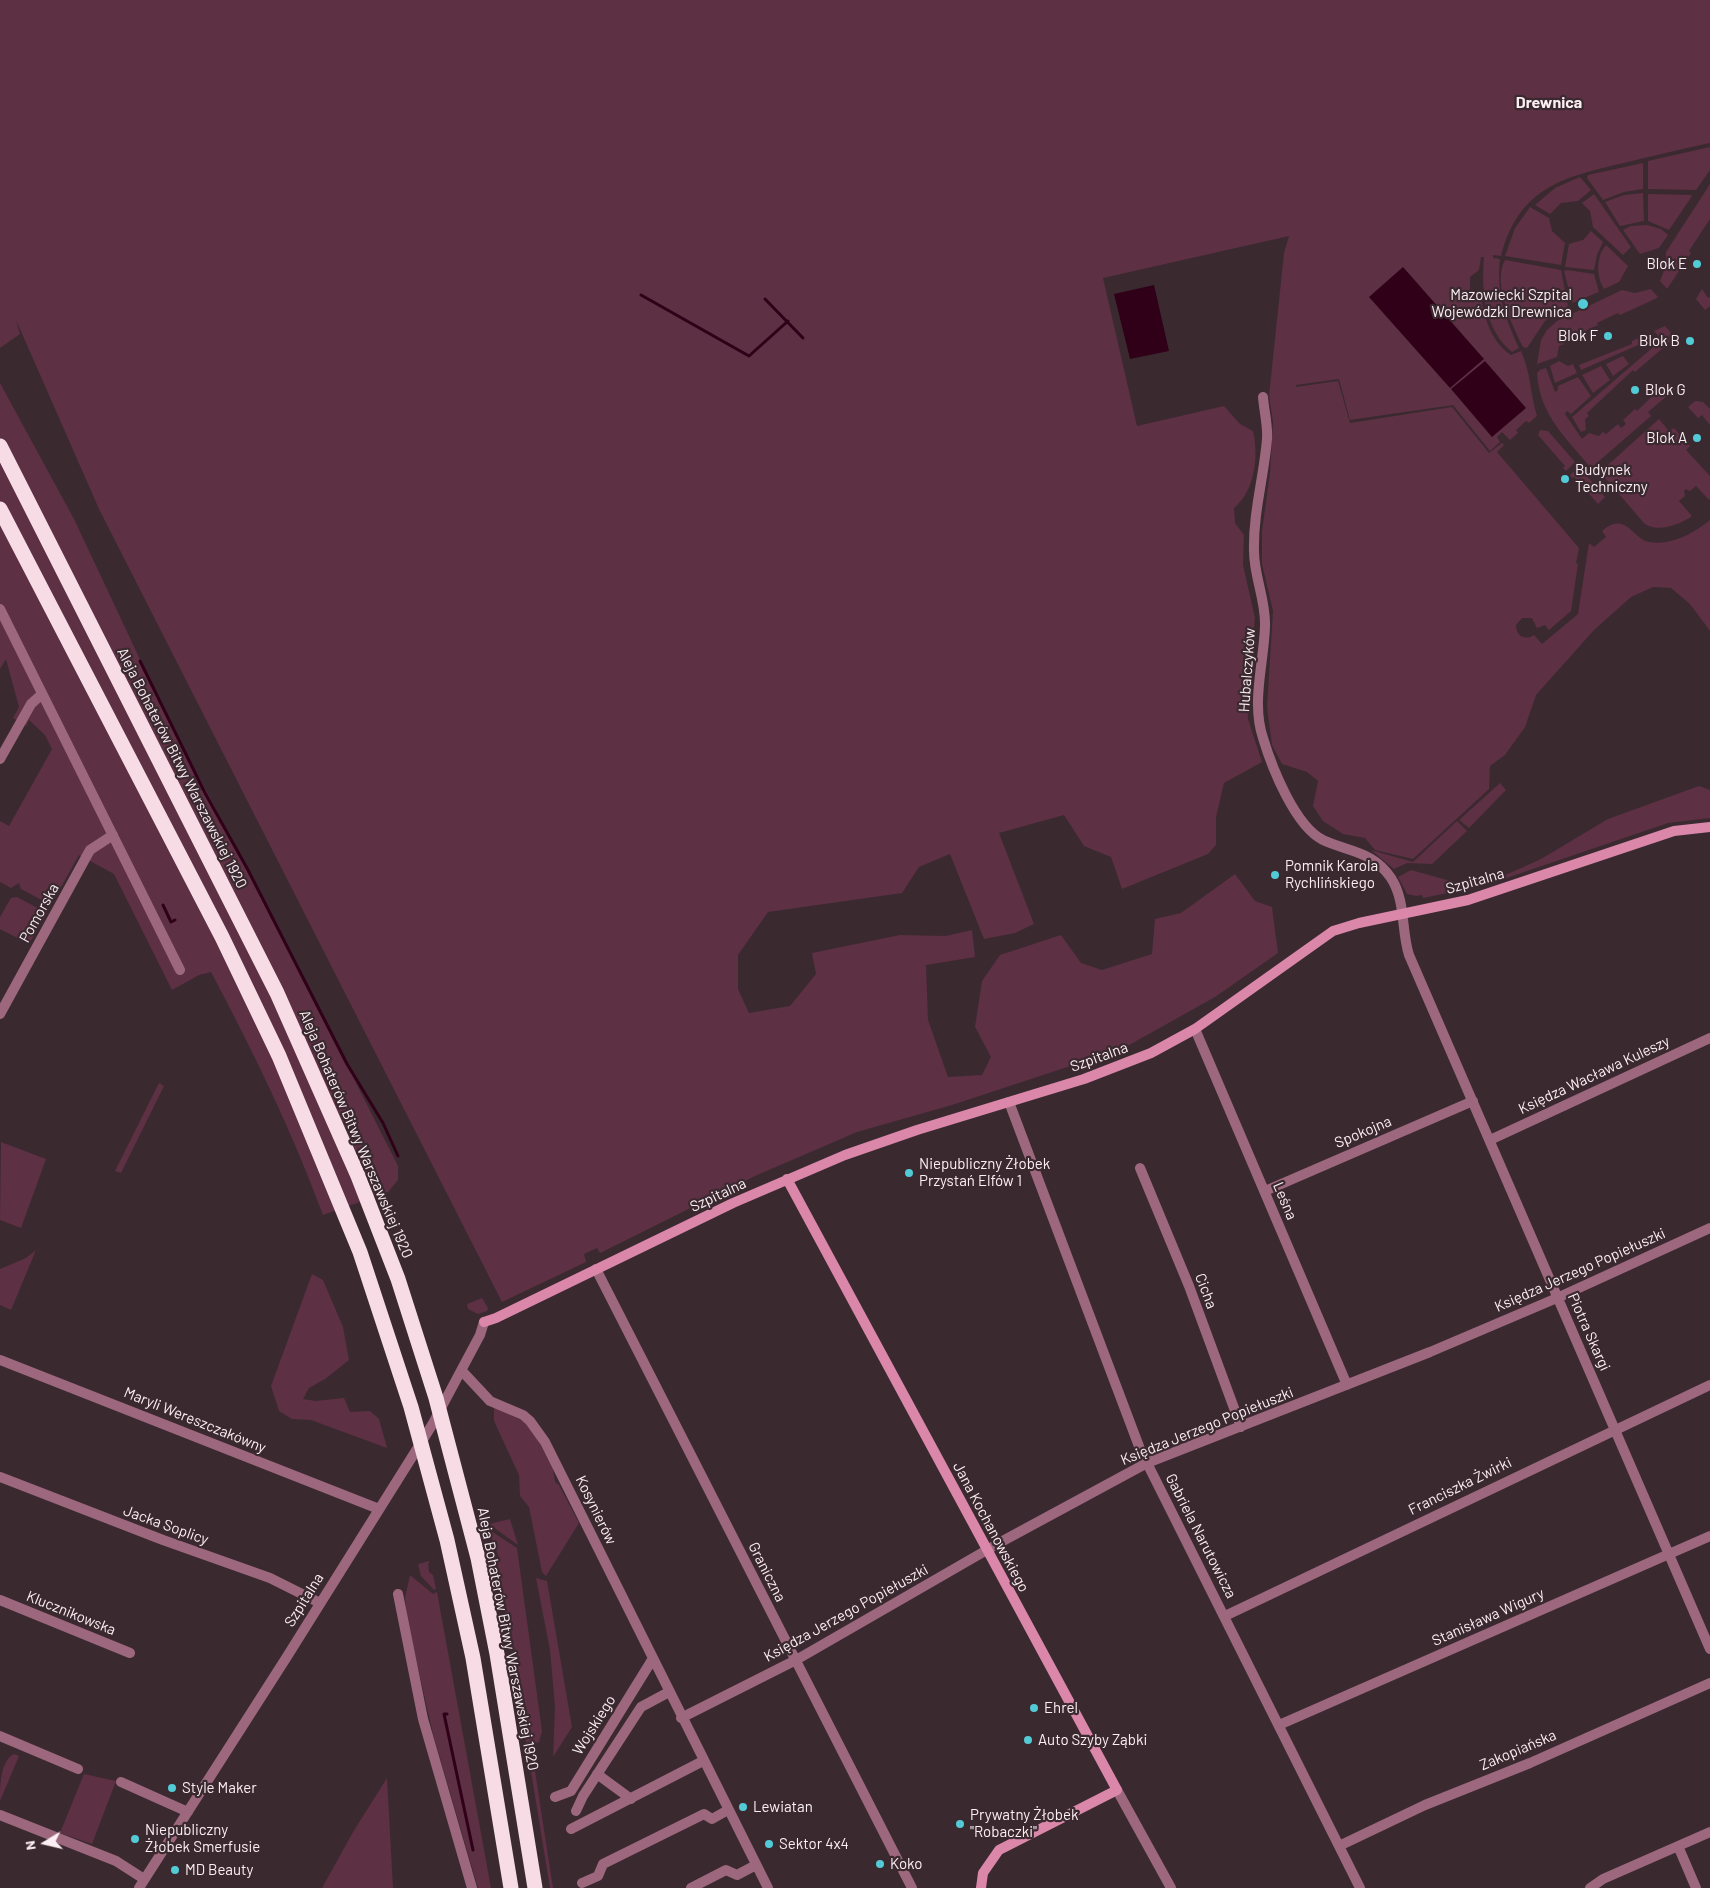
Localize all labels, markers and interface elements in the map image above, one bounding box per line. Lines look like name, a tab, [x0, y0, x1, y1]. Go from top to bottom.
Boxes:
district label: Drewnica	[1516, 93, 1582, 113]
place label: Blok E	[1646, 255, 1687, 273]
marker: Blok E	[1691, 258, 1703, 270]
place label: Mazowiecki Szpital Wojewódzki Drewnica	[1431, 286, 1572, 321]
marker: Mazowiecki Szpital Wojewódzki Drewnica	[1576, 297, 1590, 311]
place label: Blok F	[1558, 327, 1598, 345]
marker: Blok F	[1602, 330, 1614, 342]
place label: Blok B	[1639, 332, 1680, 350]
marker: Blok B	[1684, 335, 1696, 347]
place label: Blok G	[1645, 381, 1686, 399]
marker: Blok G	[1629, 384, 1641, 396]
place label: Blok A	[1646, 429, 1687, 447]
marker: Blok A	[1691, 432, 1703, 444]
place label: Budynek Techniczny	[1575, 461, 1648, 496]
marker: Budynek Techniczny	[1559, 473, 1571, 485]
street label: Hubalczyków	[1235, 627, 1259, 713]
street label: Aleja Bohaterów Bitwy Warszawskiej 1920	[113, 645, 251, 891]
place label: Pomnik Karola Rychlińskiego	[1285, 857, 1378, 892]
street label: Szpitalna	[1444, 864, 1506, 898]
marker: Pomnik Karola Rychlińskiego	[1269, 869, 1281, 881]
street label: Pomorska	[15, 880, 63, 946]
street label: Aleja Bohaterów Bitwy Warszawskiej 1920	[295, 1007, 417, 1261]
street label: Księdza Wacława Kuleszy	[1515, 1032, 1673, 1118]
street label: Szpitalna	[1068, 1038, 1130, 1076]
street label: Spokojna	[1332, 1112, 1394, 1152]
place label: Niepubliczny Żłobek Przystań Elfów 1	[919, 1155, 1050, 1190]
marker: Niepubliczny Żłobek Przystań Elfów 1	[903, 1167, 915, 1179]
street label: Szpitalna	[687, 1174, 749, 1216]
street label: Leśna	[1269, 1179, 1301, 1223]
street label: Księdza Jerzego Popiełuszki	[1492, 1224, 1668, 1316]
street label: Cicha	[1191, 1271, 1221, 1311]
street label: Piotra Skargi	[1564, 1290, 1614, 1374]
street label: Maryli Wereszczakówny	[121, 1383, 269, 1457]
street label: Księdza Jerzego Popiełuszki	[1118, 1383, 1296, 1469]
street label: Franciszka Żwirki	[1405, 1453, 1515, 1519]
street label: Jana Kochanowskiego	[949, 1459, 1033, 1595]
street label: Gabriela Narutowicza	[1162, 1471, 1240, 1601]
street label: Kosynierów	[572, 1473, 620, 1547]
street label: Jacka Soplicy	[121, 1501, 211, 1549]
street label: Aleja Bohaterów Bitwy Warszawskiej 1920	[474, 1506, 542, 1772]
street label: Graniczna	[744, 1539, 790, 1605]
street label: Księdza Jerzego Popiełuszki	[761, 1560, 931, 1666]
street label: Szpitalna	[281, 1570, 327, 1630]
street label: Stanisława Wigury	[1429, 1584, 1547, 1650]
street label: Klucznikowska	[24, 1587, 118, 1639]
street label: Wojskiego	[569, 1692, 619, 1758]
place label: Ehrel	[1044, 1699, 1078, 1717]
marker: Ehrel	[1028, 1702, 1040, 1714]
street label: Zakopiańska	[1477, 1726, 1559, 1774]
place label: Auto Szyby Ząbki	[1038, 1731, 1147, 1749]
marker: Auto Szyby Ząbki	[1022, 1734, 1034, 1746]
place label: Style Maker	[182, 1779, 257, 1797]
marker: Style Maker	[166, 1782, 178, 1794]
place label: Lewiatan	[753, 1798, 813, 1816]
marker: Lewiatan	[737, 1801, 749, 1813]
place label: Prywatny Żłobek "Robaczki"	[970, 1806, 1078, 1841]
north arrow	[20, 1818, 70, 1868]
marker: Prywatny Żłobek "Robaczki"	[954, 1818, 966, 1830]
place label: Niepubliczny Żłobek Smerfusie	[145, 1821, 260, 1856]
marker: Niepubliczny Żłobek Smerfusie	[129, 1833, 141, 1845]
place label: Sektor 4x4	[779, 1835, 849, 1853]
marker: Sektor 4x4	[763, 1838, 775, 1850]
text: N	[21, 1839, 39, 1851]
place label: Koko	[890, 1855, 923, 1873]
marker: Koko	[874, 1858, 886, 1870]
place label: MD Beauty	[185, 1861, 253, 1879]
marker: MD Beauty	[169, 1864, 181, 1876]

